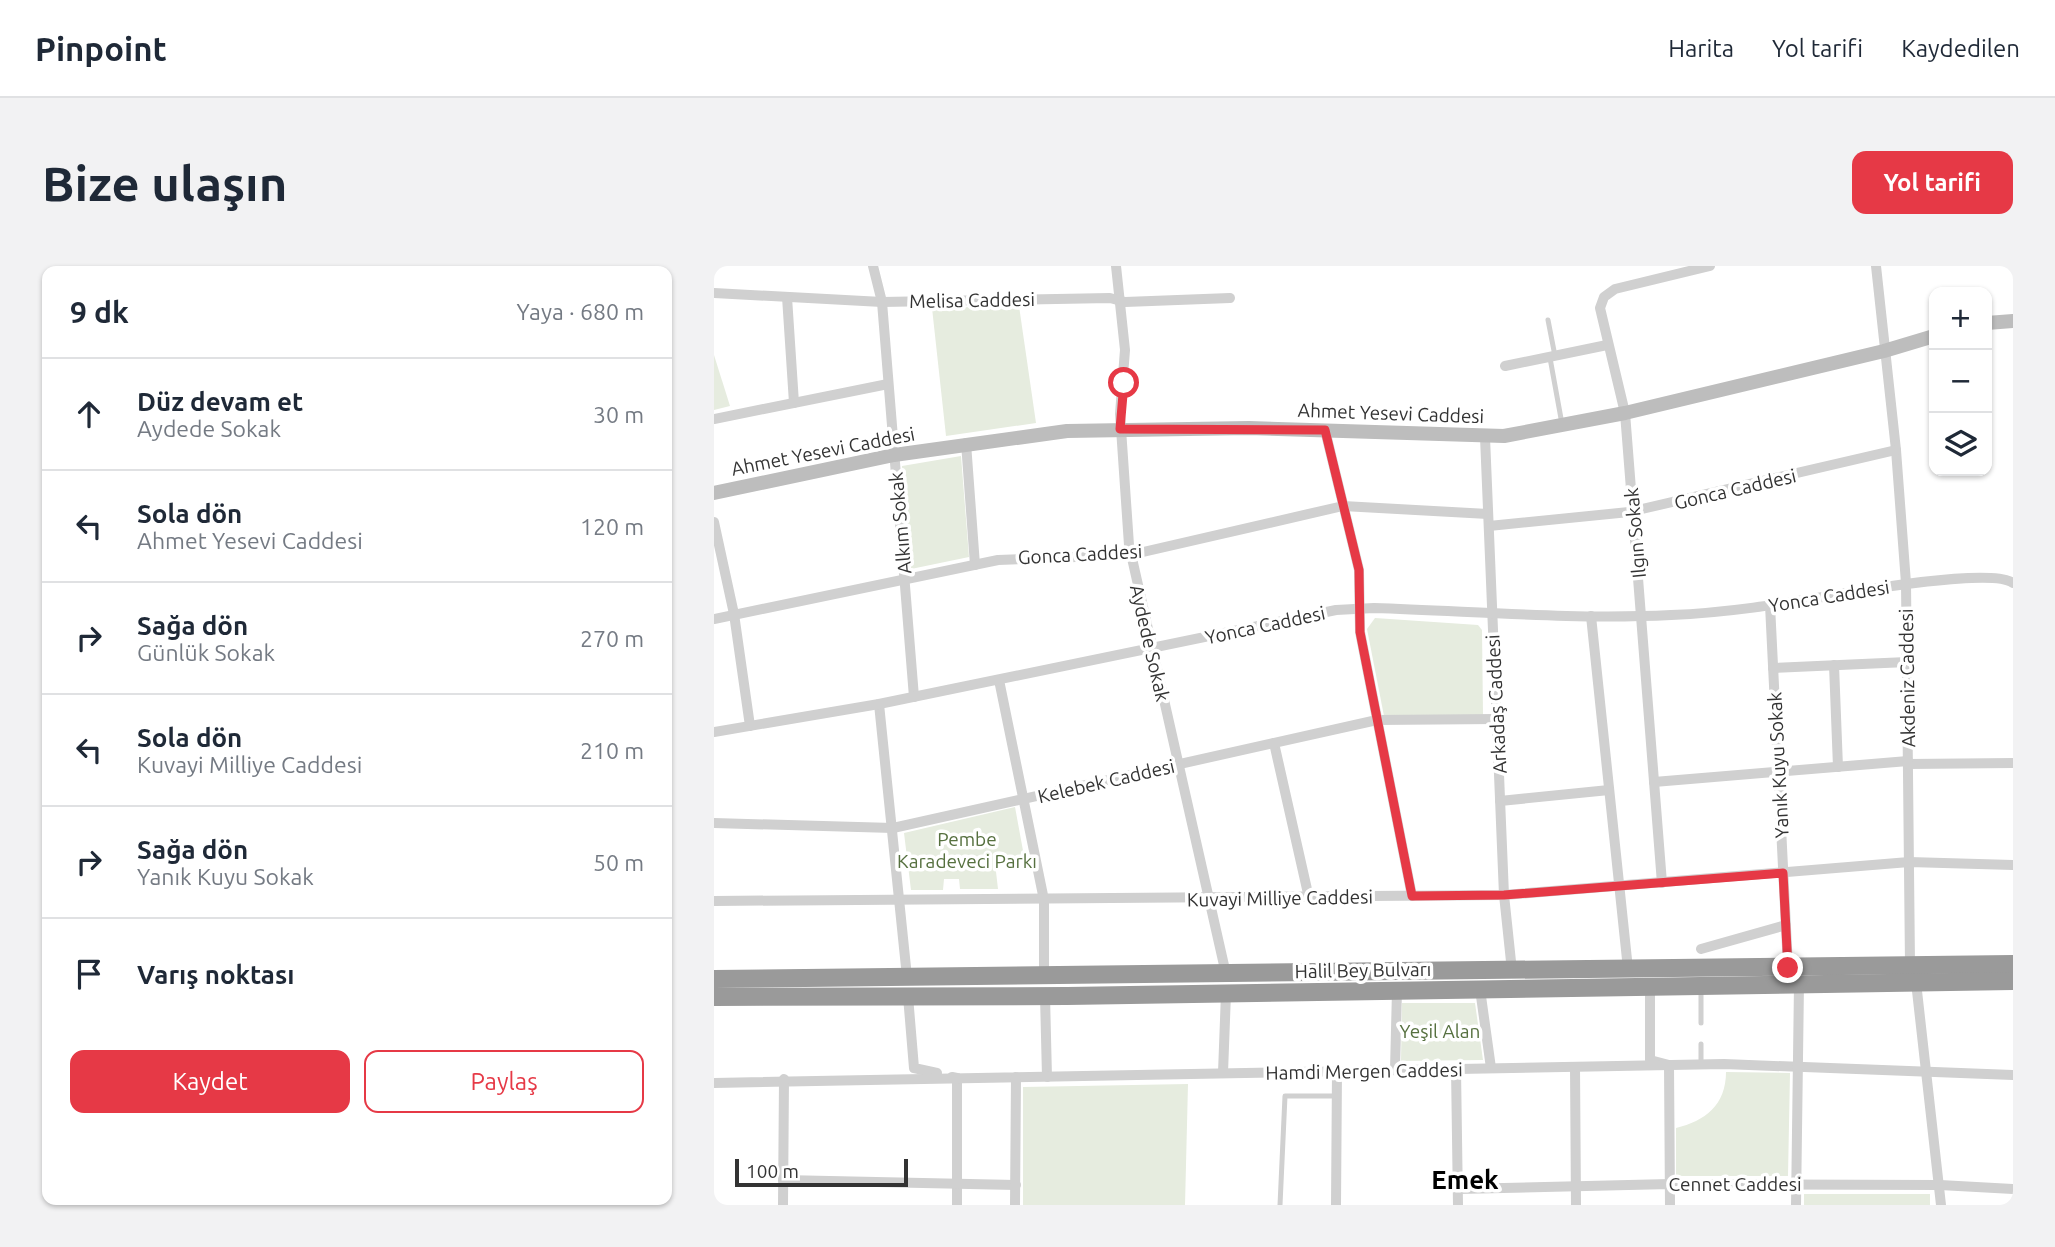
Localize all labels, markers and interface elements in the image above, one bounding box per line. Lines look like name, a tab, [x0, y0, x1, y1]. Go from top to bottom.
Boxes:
text: Pinpoint	[35, 30, 167, 67]
text: Harita	[1668, 35, 1734, 62]
text: Yol tarifi	[1772, 35, 1863, 62]
text: Kaydedilen	[1901, 35, 2020, 62]
button: Yol tarifi	[1852, 151, 2013, 214]
text: Bize ulaşın	[42, 155, 287, 210]
map controls	[1929, 287, 1992, 476]
button: +	[1929, 287, 1992, 350]
street label: Melisa Caddesi	[909, 288, 1035, 312]
text: 9 dk	[70, 295, 129, 329]
text: Yaya · 680 m	[517, 299, 644, 324]
button: −	[1929, 350, 1992, 413]
route start	[1108, 367, 1139, 398]
text: Düz devam et	[137, 387, 303, 416]
icon: ahead	[70, 395, 108, 433]
street label: Ahmet Yesevi Caddesi	[1297, 399, 1485, 427]
text: 30 m	[593, 402, 644, 427]
button: layers	[1929, 413, 1992, 476]
text: Aydede Sokak	[137, 416, 281, 441]
street label: Ahmet Yesevi Caddesi	[729, 422, 917, 480]
street label: Gonca Caddesi	[1672, 464, 1798, 514]
street label: Alkım Sokak	[885, 471, 915, 575]
street label: Ilgın Sokak	[1620, 487, 1650, 579]
text: Sola dön	[137, 499, 242, 528]
icon: left	[70, 507, 108, 545]
text: 120 m	[580, 514, 644, 539]
text: Ahmet Yesevi Caddesi	[137, 528, 363, 553]
street label: Gonca Caddesi	[1017, 540, 1143, 568]
street label: Yonca Caddesi	[1767, 576, 1891, 616]
street label: Aydede Sokak	[1126, 583, 1174, 704]
street label: Yonca Caddesi	[1203, 602, 1327, 648]
street label: Akdeniz Caddesi	[1895, 608, 1919, 748]
text: Sağa dön	[137, 611, 248, 640]
icon: right	[70, 619, 108, 657]
text: 270 m	[580, 626, 644, 651]
street label: Arkadaş Caddesi	[1481, 634, 1511, 774]
text: Günlük Sokak	[137, 640, 275, 665]
street label: Yanık Kuyu Sokak	[1763, 691, 1793, 839]
text: Sola dön	[137, 723, 242, 752]
icon: left	[70, 731, 108, 769]
text: 210 m	[580, 738, 644, 763]
text: Kuvayi Milliye Caddesi	[137, 752, 362, 777]
street label: Kelebek Caddesi	[1035, 755, 1177, 807]
park label: Pembe Karadeveci Parkı	[897, 828, 1037, 872]
text: Sağa dön	[137, 835, 248, 864]
icon: right	[70, 843, 108, 881]
text: 50 m	[593, 850, 644, 875]
text: Yanık Kuyu Sokak	[137, 864, 314, 889]
street label: Kuvayi Milliye Caddesi	[1187, 885, 1373, 911]
route end	[1772, 952, 1803, 983]
icon: arrive	[70, 955, 108, 993]
street label: Halil Bey Bulvarı	[1294, 958, 1432, 982]
text: Varış noktası	[137, 960, 294, 989]
park label: Yeşil Alan	[1400, 1020, 1480, 1042]
button: Kaydet	[70, 1050, 350, 1113]
button: Paylaş	[364, 1050, 644, 1113]
street label: Hamdi Mergen Caddesi	[1265, 1058, 1463, 1084]
scale bar	[735, 1156, 908, 1188]
text: 100 m	[746, 1160, 799, 1182]
district label: Emek	[1431, 1165, 1499, 1194]
street label: Cennet Caddesi	[1668, 1173, 1802, 1195]

